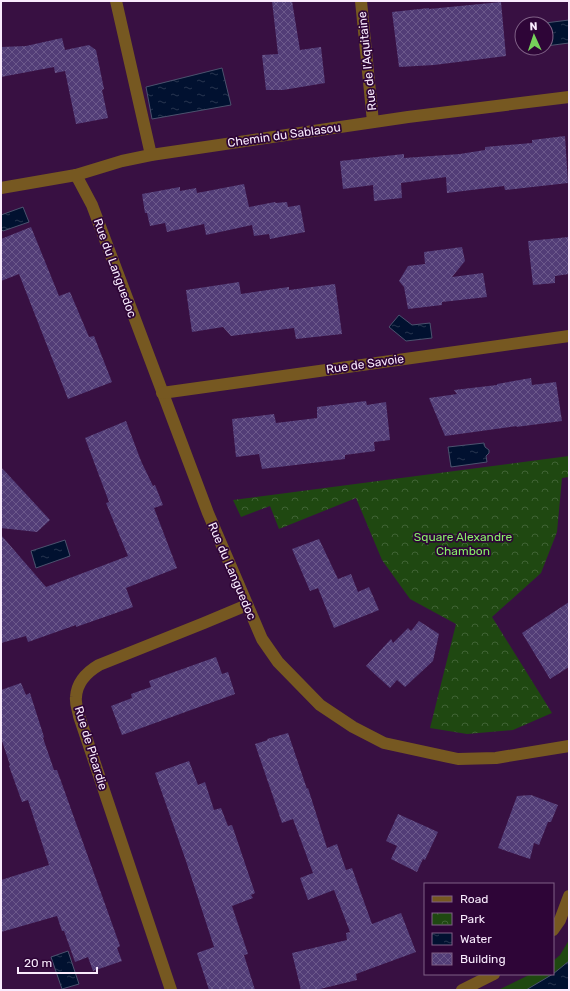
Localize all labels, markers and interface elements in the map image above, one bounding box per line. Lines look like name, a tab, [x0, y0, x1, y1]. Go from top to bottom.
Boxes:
street label: Rue de l'Aquitaine	[355, 10, 379, 111]
north arrow	[514, 16, 554, 56]
text: N	[529, 20, 538, 33]
street label: Chemin du Sablasou	[227, 120, 341, 150]
street label: Rue du Languedoc	[91, 217, 140, 320]
street label: Rue de Savoie	[325, 352, 405, 376]
street label: Rue du Languedoc	[205, 520, 259, 622]
park label: Square Alexandre Chambon	[414, 530, 512, 558]
street label: Rue de Picardie	[72, 705, 110, 792]
legend	[424, 883, 554, 975]
text: Road	[460, 892, 488, 906]
text: Park	[460, 912, 486, 926]
text: Water	[460, 932, 492, 946]
scale bar	[18, 949, 97, 975]
text: Building	[460, 952, 506, 966]
text: 20 m	[24, 956, 52, 970]

